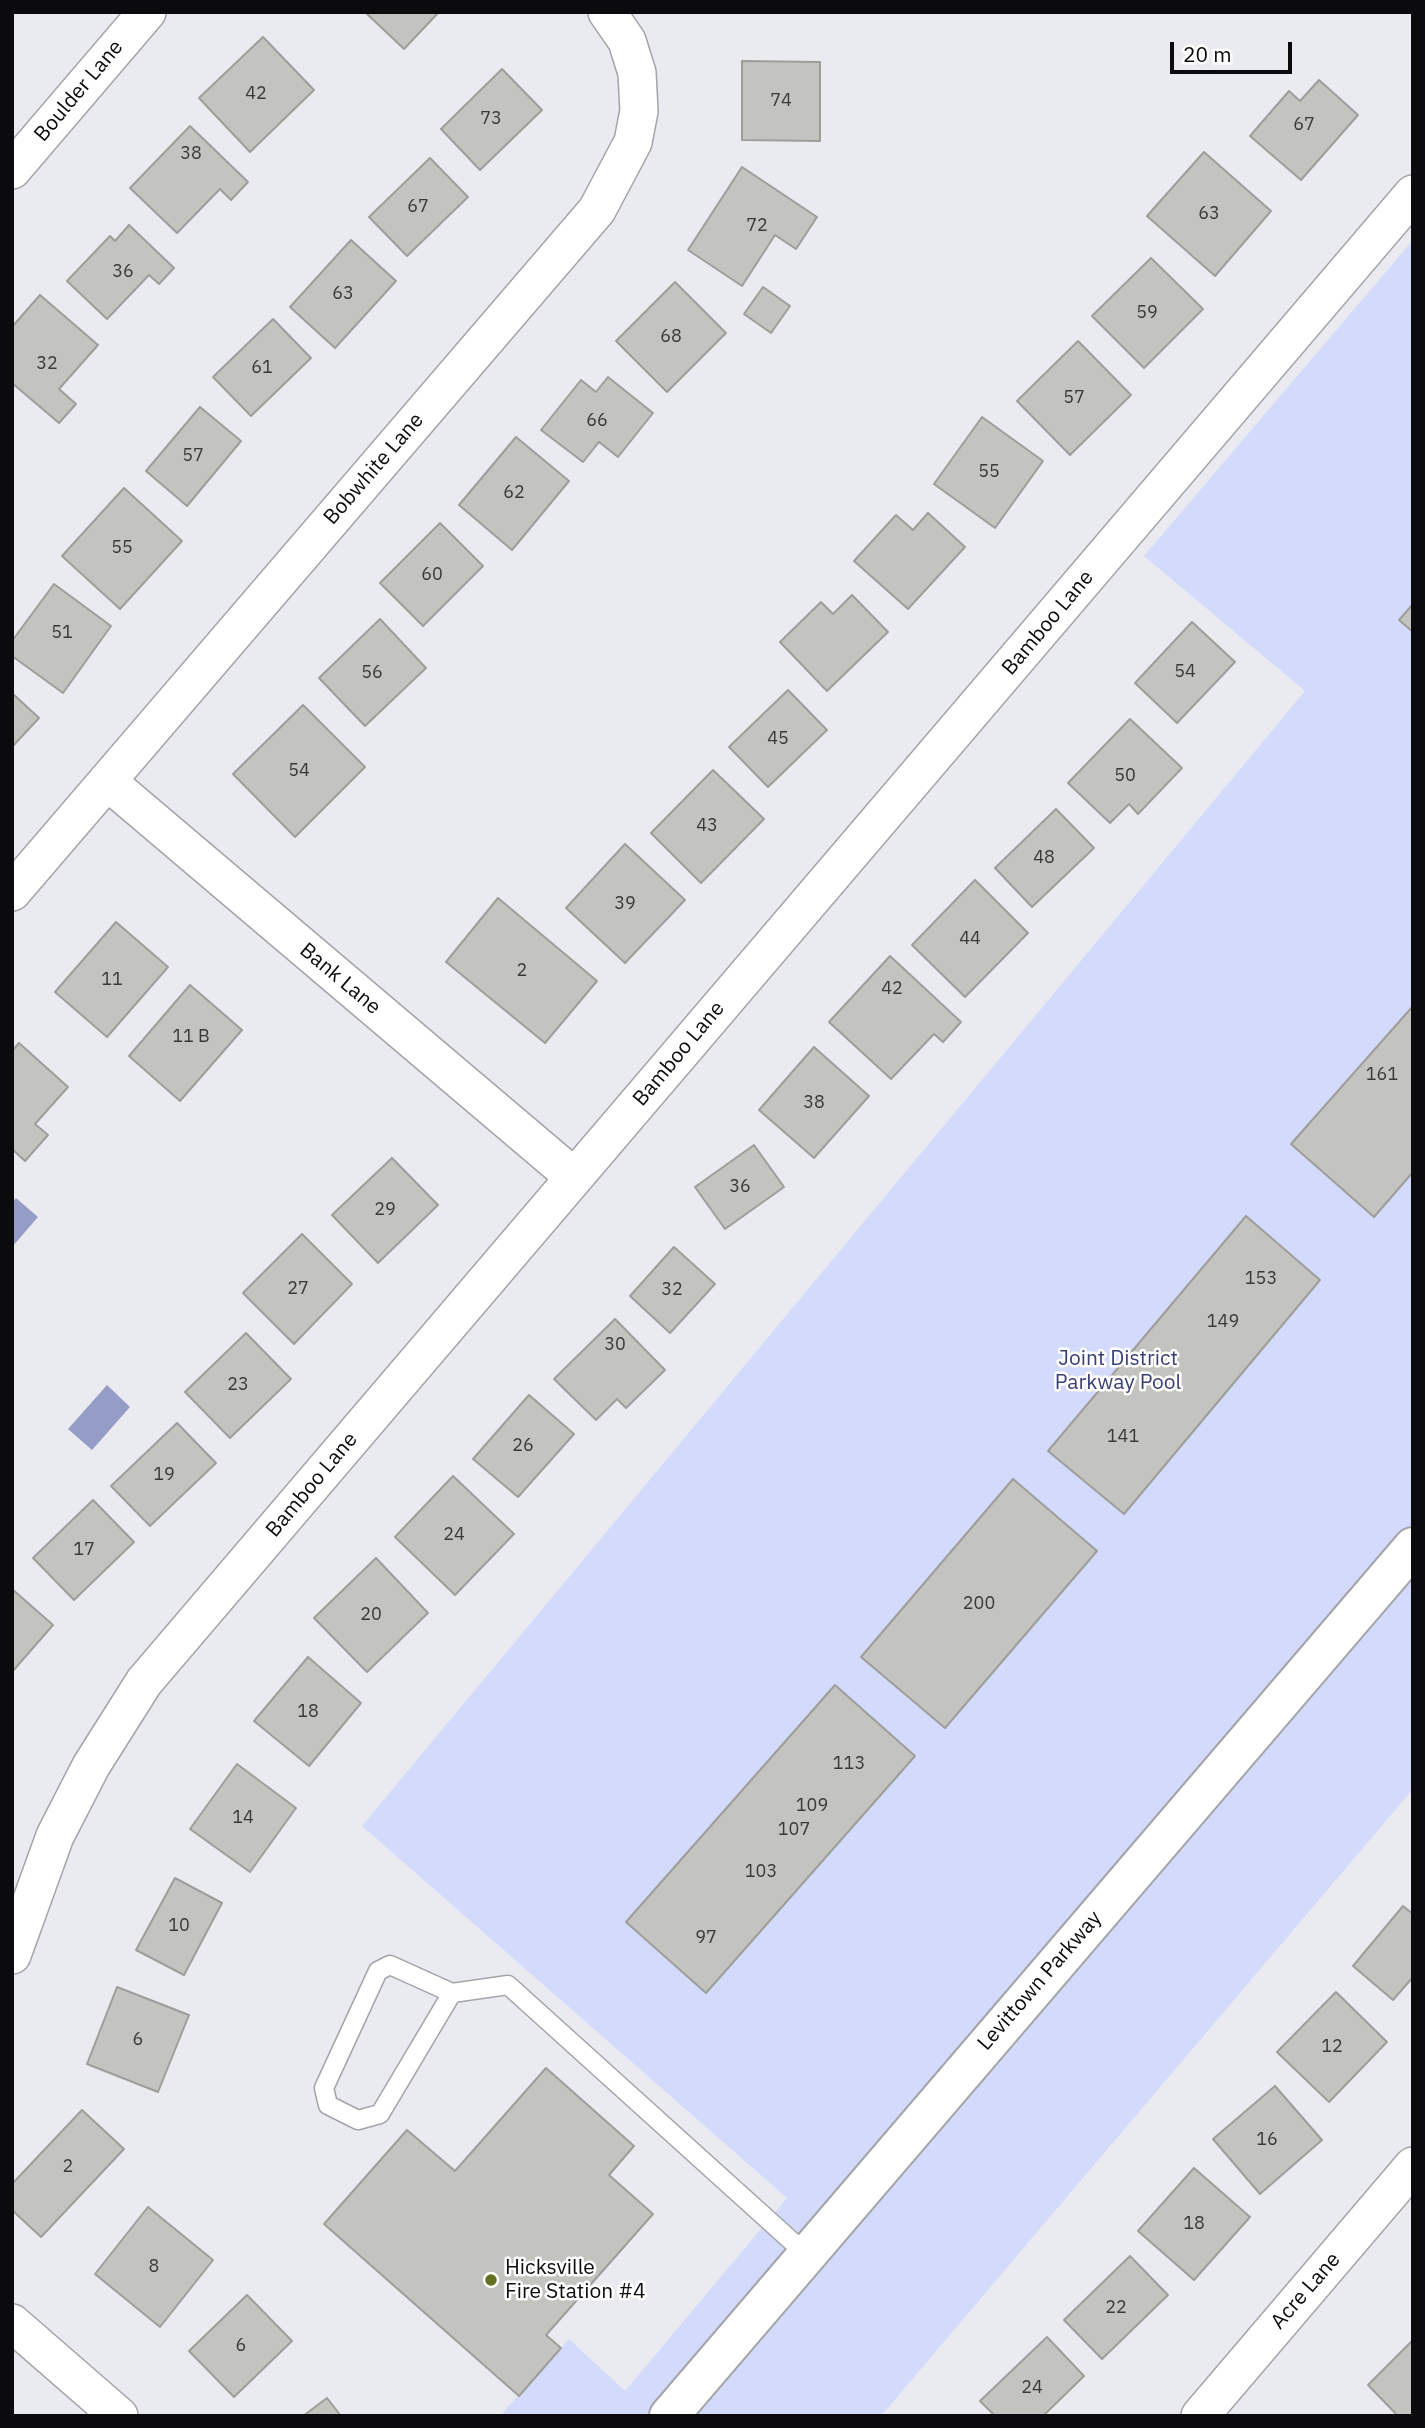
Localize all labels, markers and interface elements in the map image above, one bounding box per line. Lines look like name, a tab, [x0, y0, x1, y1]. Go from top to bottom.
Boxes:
scale bar	[1173, 28, 1296, 72]
street label: Boulder Lane	[29, 35, 129, 147]
text: 20 m	[1183, 40, 1232, 68]
house number: 42	[245, 83, 267, 105]
house number: 74	[770, 90, 792, 112]
house number: 73	[480, 108, 502, 130]
house number: 67	[1293, 114, 1315, 136]
house number: 38	[180, 143, 202, 165]
house number: 67	[407, 196, 429, 218]
house number: 63	[1198, 203, 1220, 225]
house number: 72	[746, 215, 768, 237]
house number: 36	[112, 261, 134, 283]
house number: 63	[332, 283, 354, 305]
house number: 59	[1136, 302, 1158, 324]
house number: 68	[660, 326, 682, 348]
house number: 32	[36, 353, 58, 375]
house number: 61	[251, 357, 273, 379]
house number: 57	[1063, 387, 1085, 409]
street label: Bobwhite Lane	[319, 408, 429, 530]
house number: 66	[586, 410, 608, 432]
house number: 57	[182, 445, 204, 467]
house number: 55	[978, 461, 1000, 483]
house number: 62	[503, 482, 525, 504]
house number: 55	[111, 537, 133, 559]
house number: 60	[421, 564, 443, 586]
street label: Bamboo Lane	[997, 565, 1099, 681]
house number: 51	[51, 622, 73, 644]
house number: 54	[1174, 661, 1196, 683]
house number: 56	[361, 662, 383, 684]
house number: 45	[767, 728, 789, 750]
house number: 54	[288, 760, 310, 782]
house number: 50	[1114, 765, 1136, 787]
house number: 43	[696, 815, 718, 837]
house number: 48	[1033, 847, 1055, 869]
house number: 39	[614, 893, 636, 915]
house number: 44	[959, 928, 981, 950]
street label: Bank Lane	[294, 938, 386, 1020]
house number: 2	[517, 960, 527, 982]
house number: 11	[101, 969, 123, 991]
house number: 42	[881, 978, 903, 1000]
street label: Bamboo Lane	[628, 996, 730, 1112]
house number: 11 B	[172, 1026, 210, 1048]
house number: 161	[1366, 1064, 1398, 1086]
house number: 38	[803, 1092, 825, 1114]
house number: 36	[729, 1176, 751, 1198]
house number: 29	[374, 1199, 396, 1221]
house number: 153	[1245, 1268, 1277, 1290]
house number: 27	[287, 1278, 309, 1300]
house number: 32	[661, 1279, 683, 1301]
house number: 149	[1207, 1311, 1239, 1333]
house number: 30	[604, 1334, 626, 1356]
park label: Joint District Parkway Pool	[1055, 1346, 1181, 1396]
house number: 23	[227, 1374, 249, 1396]
house number: 141	[1107, 1426, 1139, 1448]
street label: Bamboo Lane	[261, 1427, 363, 1543]
house number: 26	[512, 1435, 534, 1457]
house number: 19	[153, 1464, 175, 1486]
house number: 24	[443, 1524, 465, 1546]
house number: 17	[73, 1539, 95, 1561]
house number: 200	[963, 1593, 995, 1615]
house number: 20	[360, 1604, 382, 1626]
house number: 18	[297, 1701, 319, 1723]
house number: 113	[833, 1753, 865, 1775]
house number: 109	[796, 1795, 828, 1817]
house number: 14	[232, 1807, 254, 1829]
house number: 107	[778, 1819, 810, 1841]
house number: 103	[745, 1861, 777, 1883]
street label: Levittown Parkway	[973, 1906, 1107, 2056]
house number: 10	[168, 1915, 190, 1937]
house number: 97	[695, 1927, 717, 1949]
house number: 6	[133, 2029, 143, 2051]
house number: 12	[1321, 2036, 1343, 2058]
house number: 16	[1256, 2129, 1278, 2151]
house number: 2	[63, 2156, 73, 2178]
house number: 18	[1183, 2213, 1205, 2235]
street label: Acre Lane	[1266, 2248, 1346, 2334]
place label: Hicksville Fire Station #4	[505, 2255, 646, 2305]
house number: 8	[149, 2256, 159, 2278]
marker: Hicksville Fire Station #4	[483, 2272, 499, 2288]
house number: 22	[1105, 2297, 1127, 2319]
house number: 6	[236, 2335, 246, 2357]
house number: 24	[1021, 2377, 1043, 2399]

